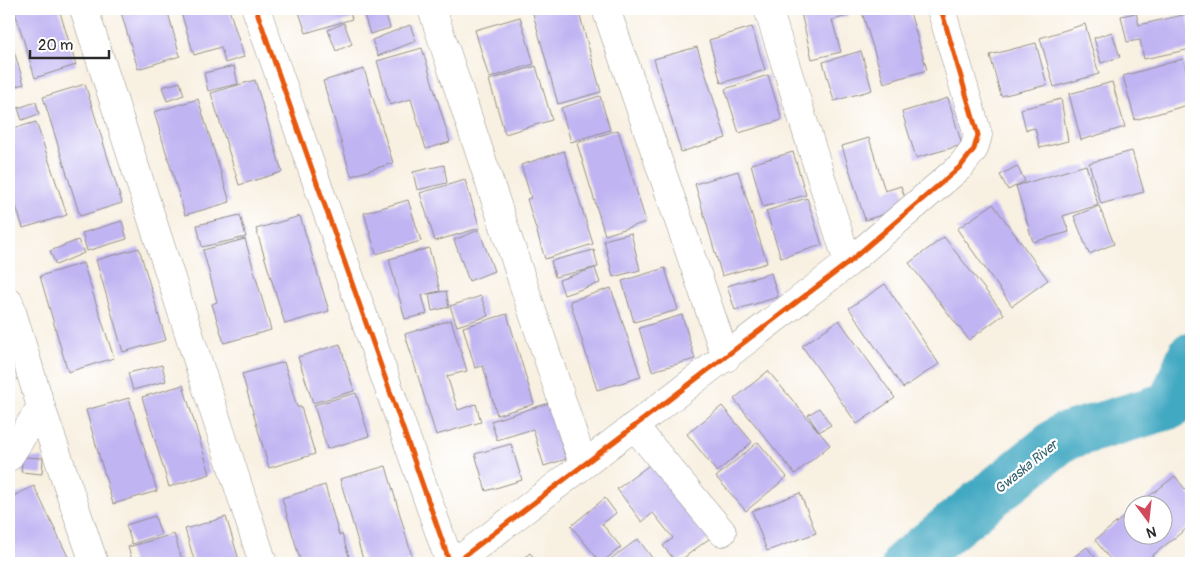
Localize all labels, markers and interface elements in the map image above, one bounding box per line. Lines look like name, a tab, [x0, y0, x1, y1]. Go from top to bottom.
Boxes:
scale bar	[30, 28, 109, 60]
text: 20 m	[38, 36, 73, 55]
water label: Gwaska River	[991, 435, 1062, 498]
north arrow	[1122, 494, 1172, 544]
text: N	[1144, 523, 1158, 542]

